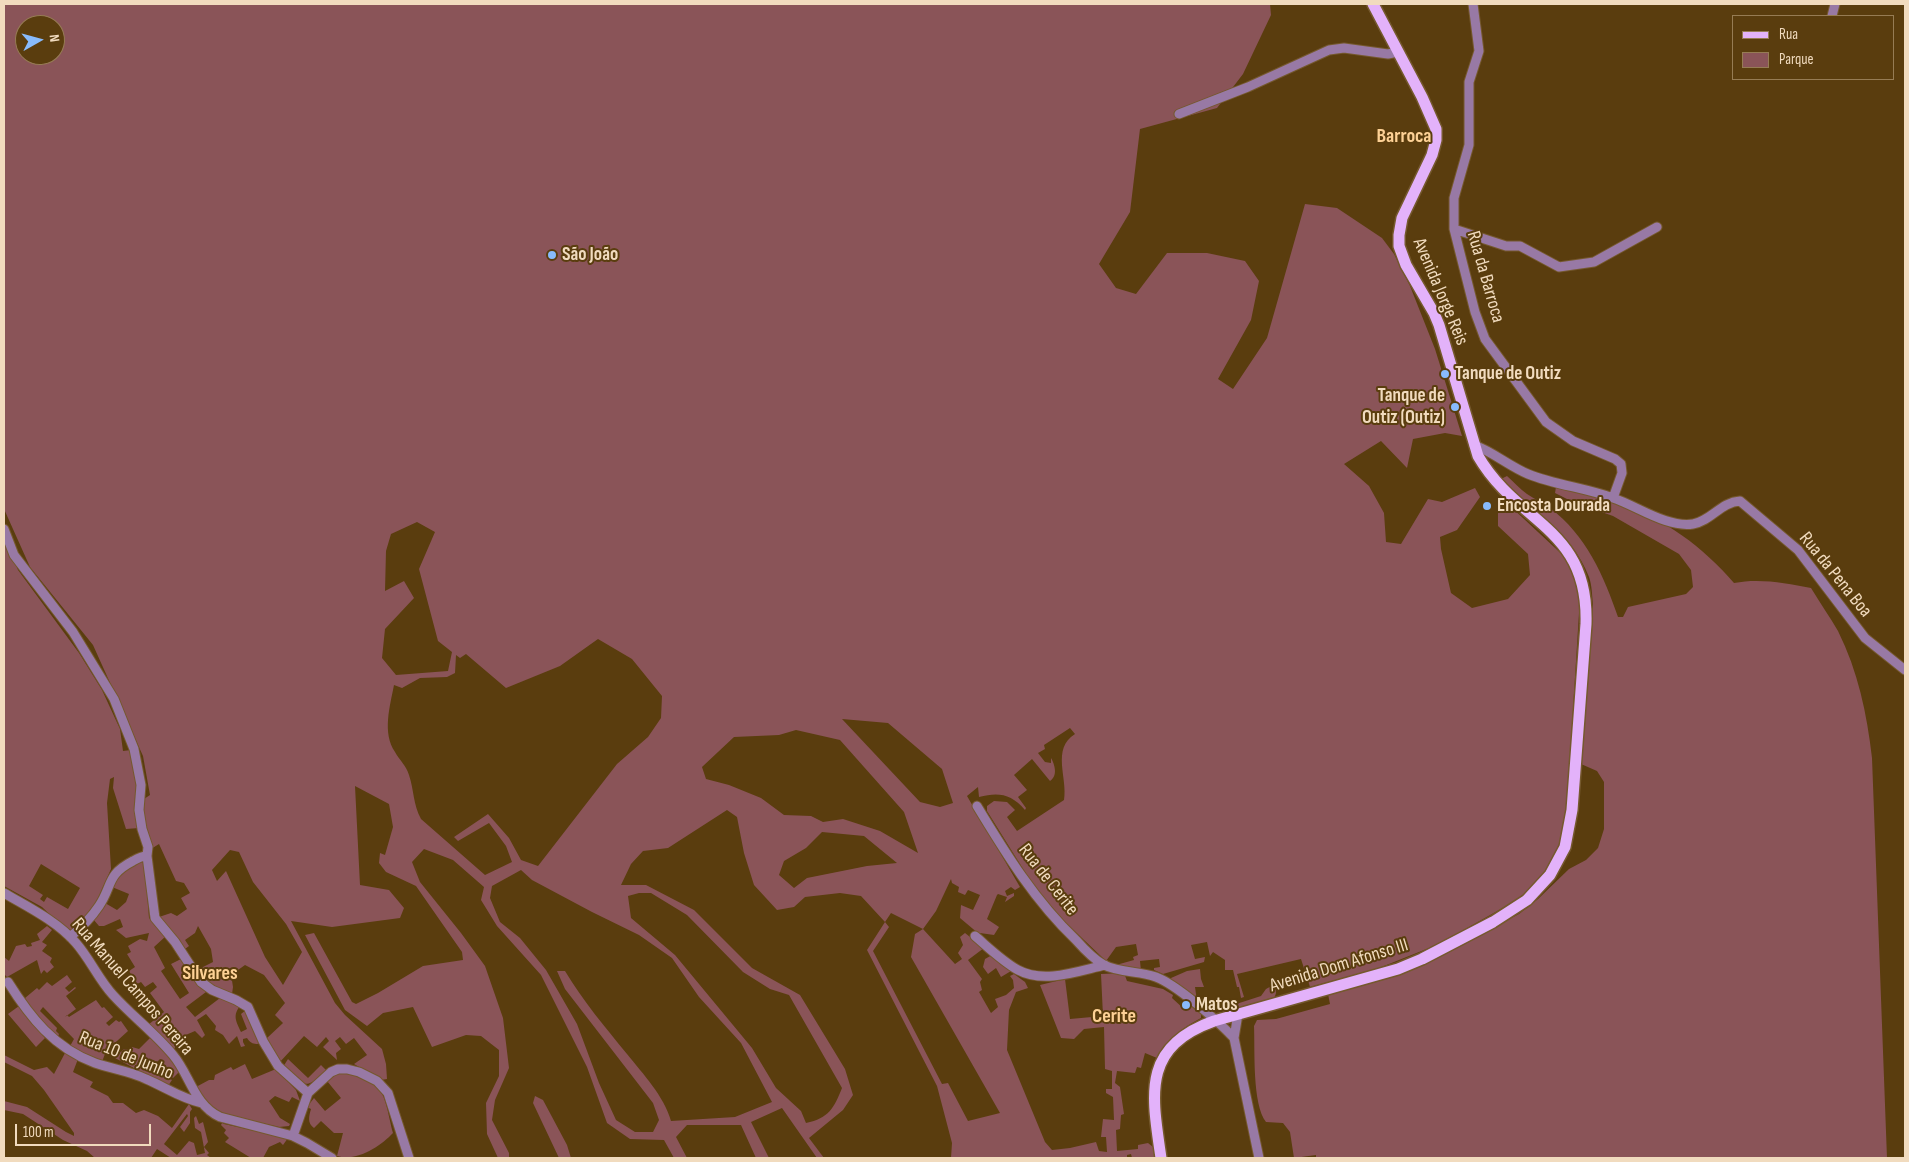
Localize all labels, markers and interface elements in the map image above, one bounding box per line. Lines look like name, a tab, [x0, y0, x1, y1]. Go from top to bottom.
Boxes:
north arrow	[15, 15, 65, 65]
legend	[1732, 15, 1894, 80]
text: Rua	[1779, 25, 1798, 44]
text: N	[45, 33, 63, 43]
text: Parque	[1779, 50, 1814, 69]
district label: Barroca	[1376, 125, 1432, 149]
street label: Rua da Barroca	[1461, 229, 1509, 325]
street label: Avenida Jorge Reis	[1407, 235, 1473, 349]
place label: São João	[562, 244, 618, 266]
marker: São João	[546, 249, 558, 261]
place label: Tanque de Outiz	[1455, 363, 1561, 385]
marker: Tanque de Outiz	[1439, 368, 1451, 380]
place label: Tanque de Outiz (Outiz)	[1362, 385, 1445, 429]
marker: Tanque de Outiz (Outiz)	[1449, 401, 1461, 413]
place label: Encosta Dourada	[1497, 495, 1610, 517]
marker: Encosta Dourada	[1481, 500, 1493, 512]
street label: Rua da Pena Boa	[1794, 528, 1876, 622]
street label: Rua de Cerite	[1013, 840, 1083, 920]
street label: Rua Manuel Campos Pereira	[66, 914, 198, 1060]
street label: Avenida Dom Afonso III	[1267, 934, 1411, 998]
district label: Silvares	[182, 962, 238, 986]
place label: Matos	[1196, 994, 1238, 1016]
marker: Matos	[1180, 999, 1192, 1011]
district label: Cerite	[1092, 1005, 1136, 1029]
street label: Rua 10 de Junho	[75, 1027, 177, 1085]
scale bar	[18, 1114, 154, 1146]
text: 100 m	[23, 1123, 54, 1142]

